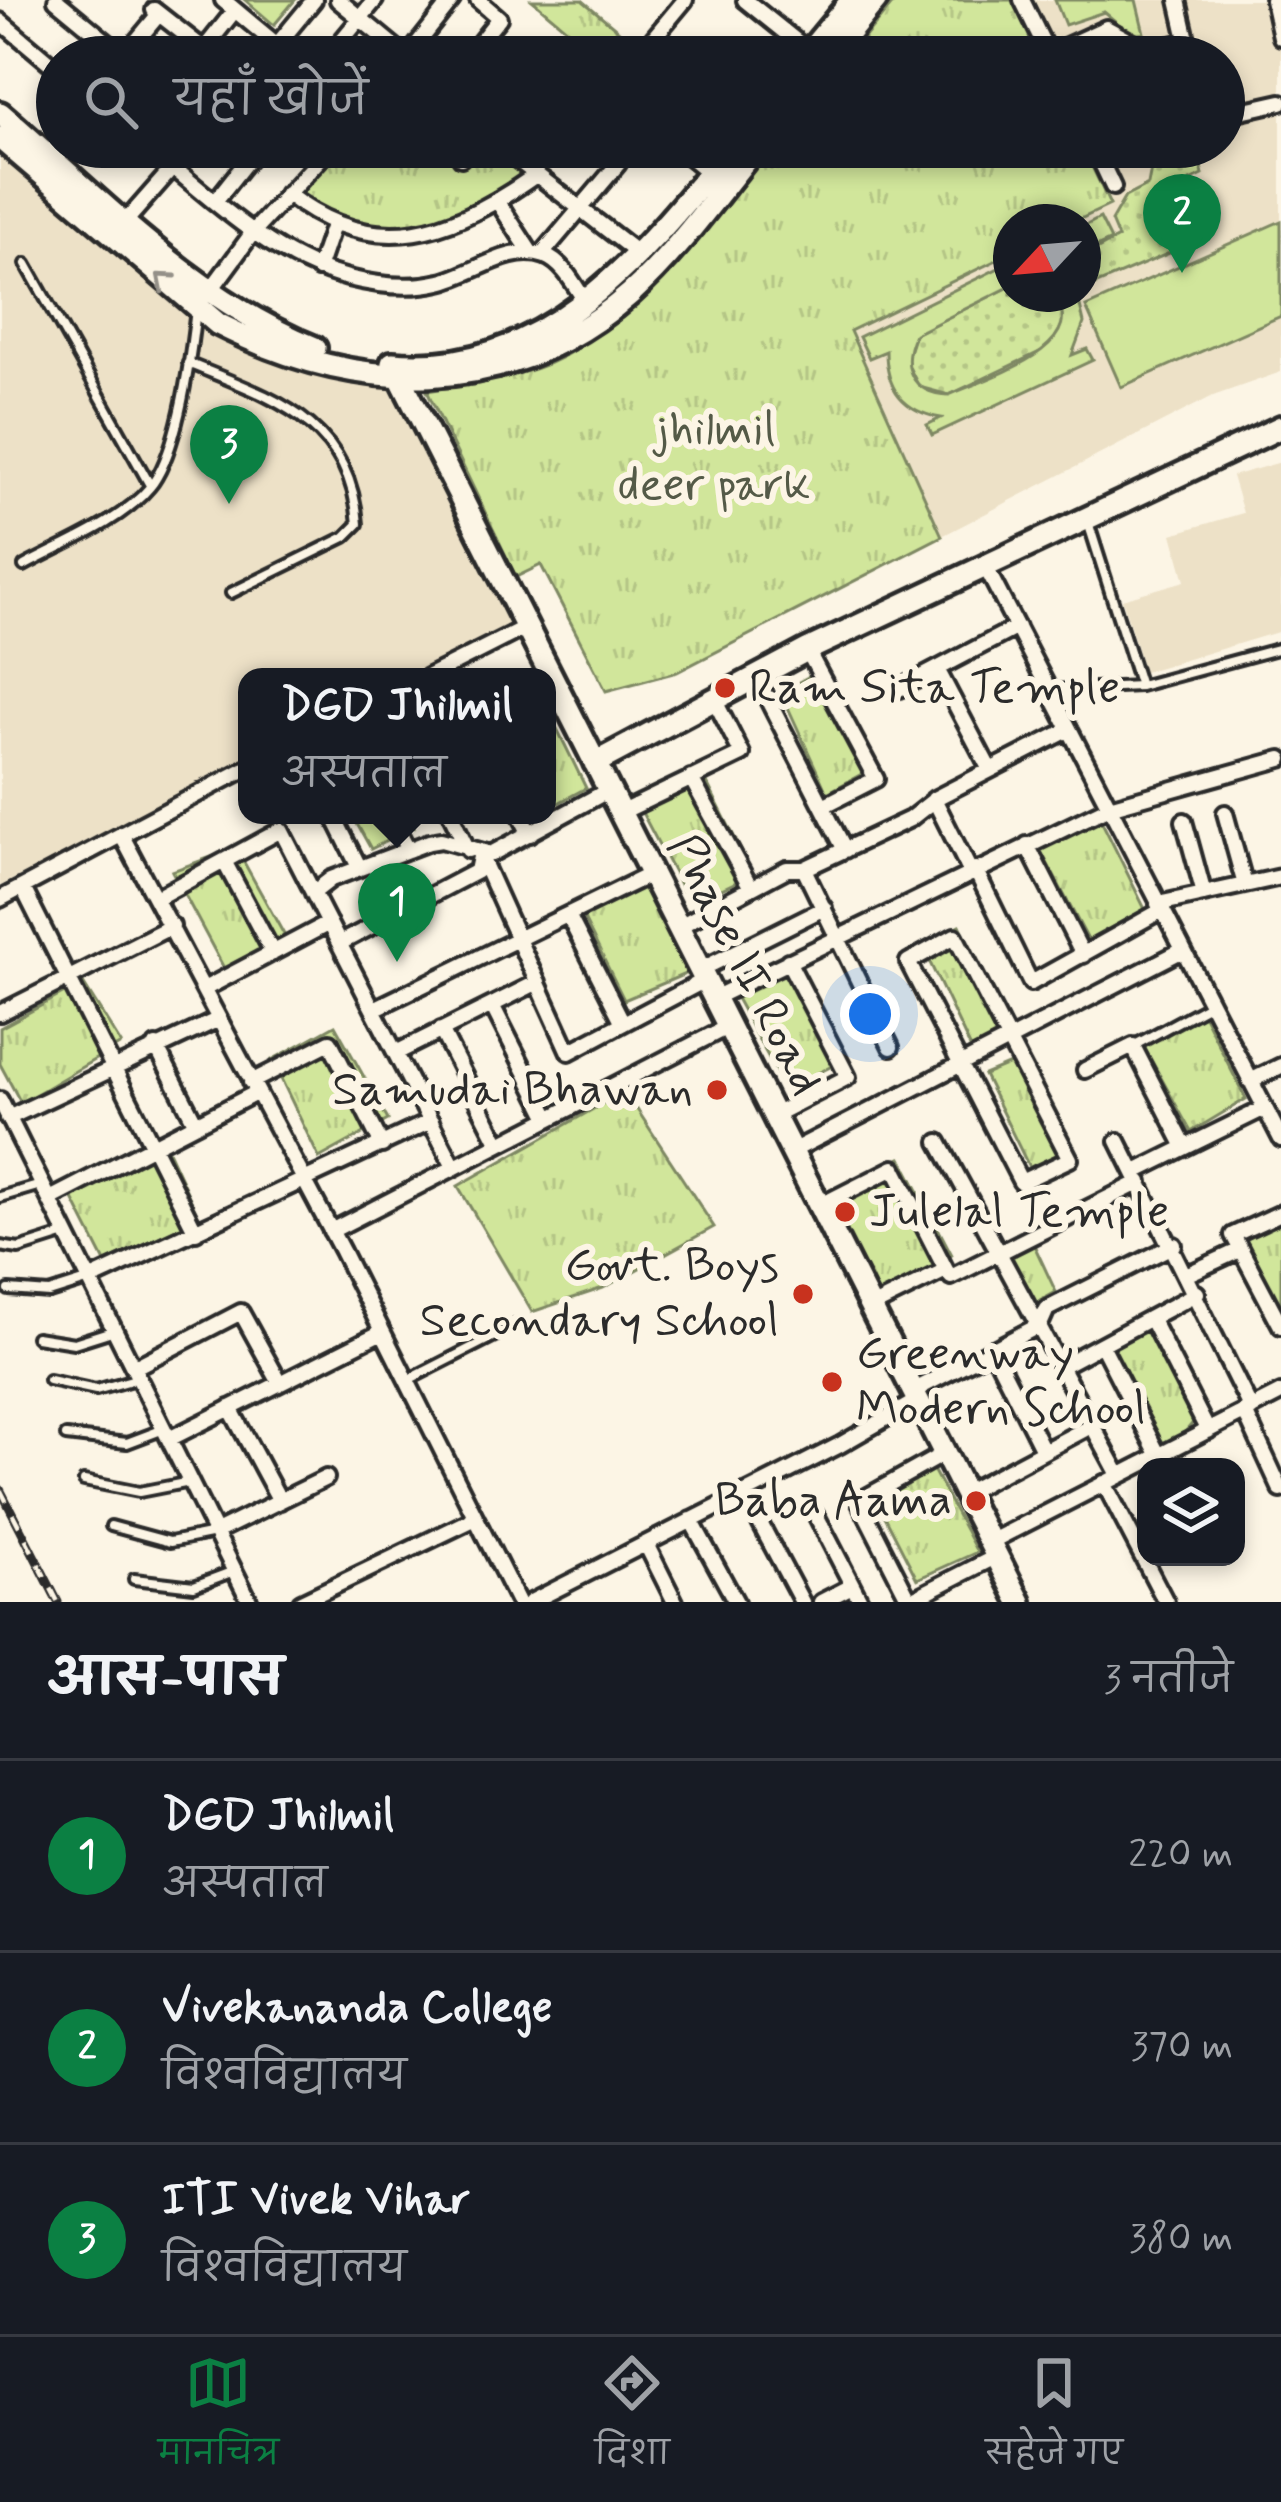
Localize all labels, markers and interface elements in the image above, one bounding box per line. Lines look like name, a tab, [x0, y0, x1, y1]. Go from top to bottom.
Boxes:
search box	[36, 36, 1245, 168]
icon: search	[78, 69, 144, 135]
text: यहाँ खोजें	[174, 72, 368, 131]
pin: 2	[1143, 174, 1221, 273]
north arrow	[993, 204, 1101, 312]
one-way arrow	[156, 273, 178, 295]
park label: jhilmil deer park	[617, 399, 811, 517]
pin: 3	[190, 405, 268, 504]
place label: Ram Sita Temple	[749, 657, 1120, 720]
popup	[238, 668, 556, 824]
marker: Ram Sita Temple	[712, 675, 738, 701]
text: DGD Jhilmil	[281, 677, 513, 736]
text: अस्पताल	[281, 750, 447, 801]
street label: Phase II Road	[651, 824, 837, 1106]
pin: 1	[358, 863, 436, 962]
your location	[840, 984, 900, 1044]
place label: Samudai Bhawan	[332, 1059, 693, 1122]
marker: Samudai Bhawan	[704, 1077, 730, 1103]
place label: Julelal Temple	[869, 1181, 1169, 1244]
marker: Julelal Temple	[832, 1199, 858, 1225]
place label: Govt. Boys Secondary School	[419, 1235, 779, 1353]
marker: Govt. Boys Secondary School	[790, 1281, 816, 1307]
place label: Greenway Modern School	[856, 1323, 1146, 1441]
marker: Greenway Modern School	[819, 1369, 845, 1395]
map controls	[1137, 1458, 1245, 1566]
button: layers	[1137, 1458, 1245, 1566]
place label: Baba Aama	[715, 1470, 952, 1533]
marker: Baba Aama	[963, 1488, 989, 1514]
text: आस-पास	[48, 1647, 283, 1713]
text: 3 नतीजे	[1104, 1655, 1233, 1706]
text: DGD Jhilmil	[162, 1787, 394, 1846]
text: 1	[78, 1830, 96, 1881]
text: 220 m	[1128, 1830, 1233, 1881]
text: अस्पताल	[162, 1860, 328, 1911]
text: Vivekananda College	[162, 1979, 553, 2038]
text: 2	[77, 2022, 97, 2073]
text: 370 m	[1131, 2022, 1233, 2073]
text: विश्वविद्यालय	[162, 2052, 407, 2103]
text: ITI Vivek Vihar	[162, 2171, 470, 2230]
text: 3	[78, 2214, 96, 2265]
text: 380 m	[1129, 2214, 1233, 2265]
text: विश्वविद्यालय	[162, 2244, 407, 2295]
tab: मानचित्र	[158, 2350, 279, 2489]
tab: दिशा	[595, 2350, 670, 2489]
tab: सहेजे गए	[986, 2350, 1123, 2489]

